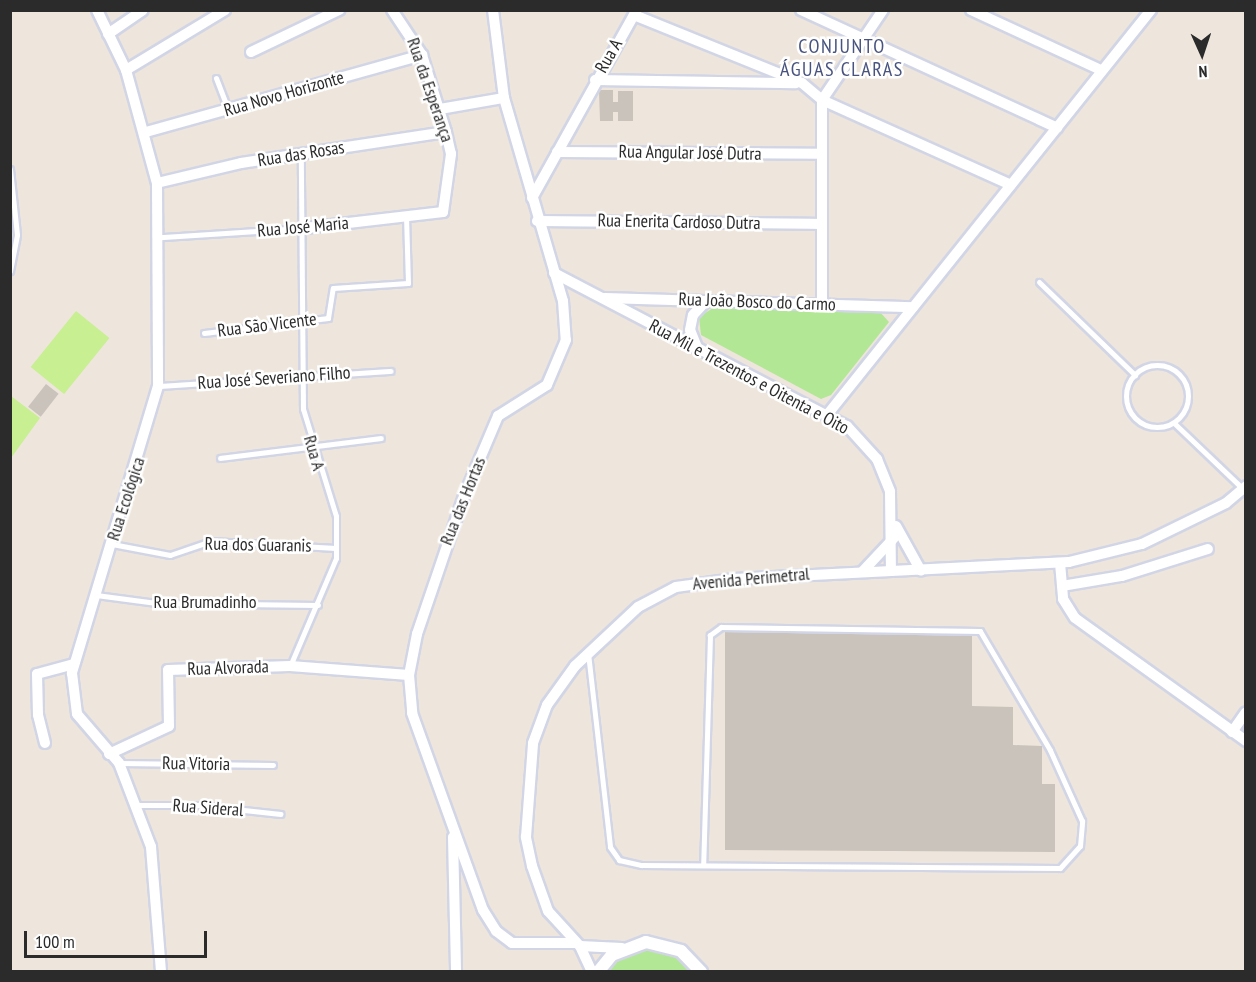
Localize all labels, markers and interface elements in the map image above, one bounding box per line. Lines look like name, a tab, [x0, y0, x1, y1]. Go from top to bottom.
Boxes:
north arrow	[1172, 24, 1232, 84]
street label: Rua da Esperança	[402, 35, 458, 145]
street label: Rua A	[591, 35, 627, 77]
district label: CONJUNTO ÁGUAS CLARAS	[780, 35, 904, 82]
text: N	[1198, 62, 1208, 82]
street label: Rua Novo Horizonte	[222, 67, 346, 121]
street label: Rua das Rosas	[256, 136, 346, 172]
street label: Rua Angular José Dutra	[618, 141, 762, 165]
street label: Rua Enerita Cardoso Dutra	[597, 210, 761, 234]
street label: Rua José Maria	[256, 212, 350, 242]
street label: Rua João Bosco do Carmo	[678, 288, 836, 316]
street label: Rua São Vicente	[216, 308, 318, 342]
street label: Rua Mil e Trezentos e Oitenta e Oito	[645, 315, 853, 439]
street label: Rua José Severiano Filho	[197, 362, 351, 394]
street label: Rua A	[299, 433, 329, 473]
street label: Rua das Hortas	[435, 454, 491, 548]
street label: Rua Ecológica	[102, 455, 150, 543]
street label: Rua dos Guaranis	[204, 533, 312, 557]
street label: Avenida Perimetral	[692, 563, 810, 595]
street label: Rua Brumadinho	[154, 591, 256, 613]
street label: Rua Alvorada	[187, 656, 269, 680]
street label: Rua Vitoria	[162, 753, 230, 775]
street label: Rua Sideral	[172, 795, 244, 821]
scale bar	[27, 919, 210, 957]
text: 100 m	[35, 930, 75, 953]

